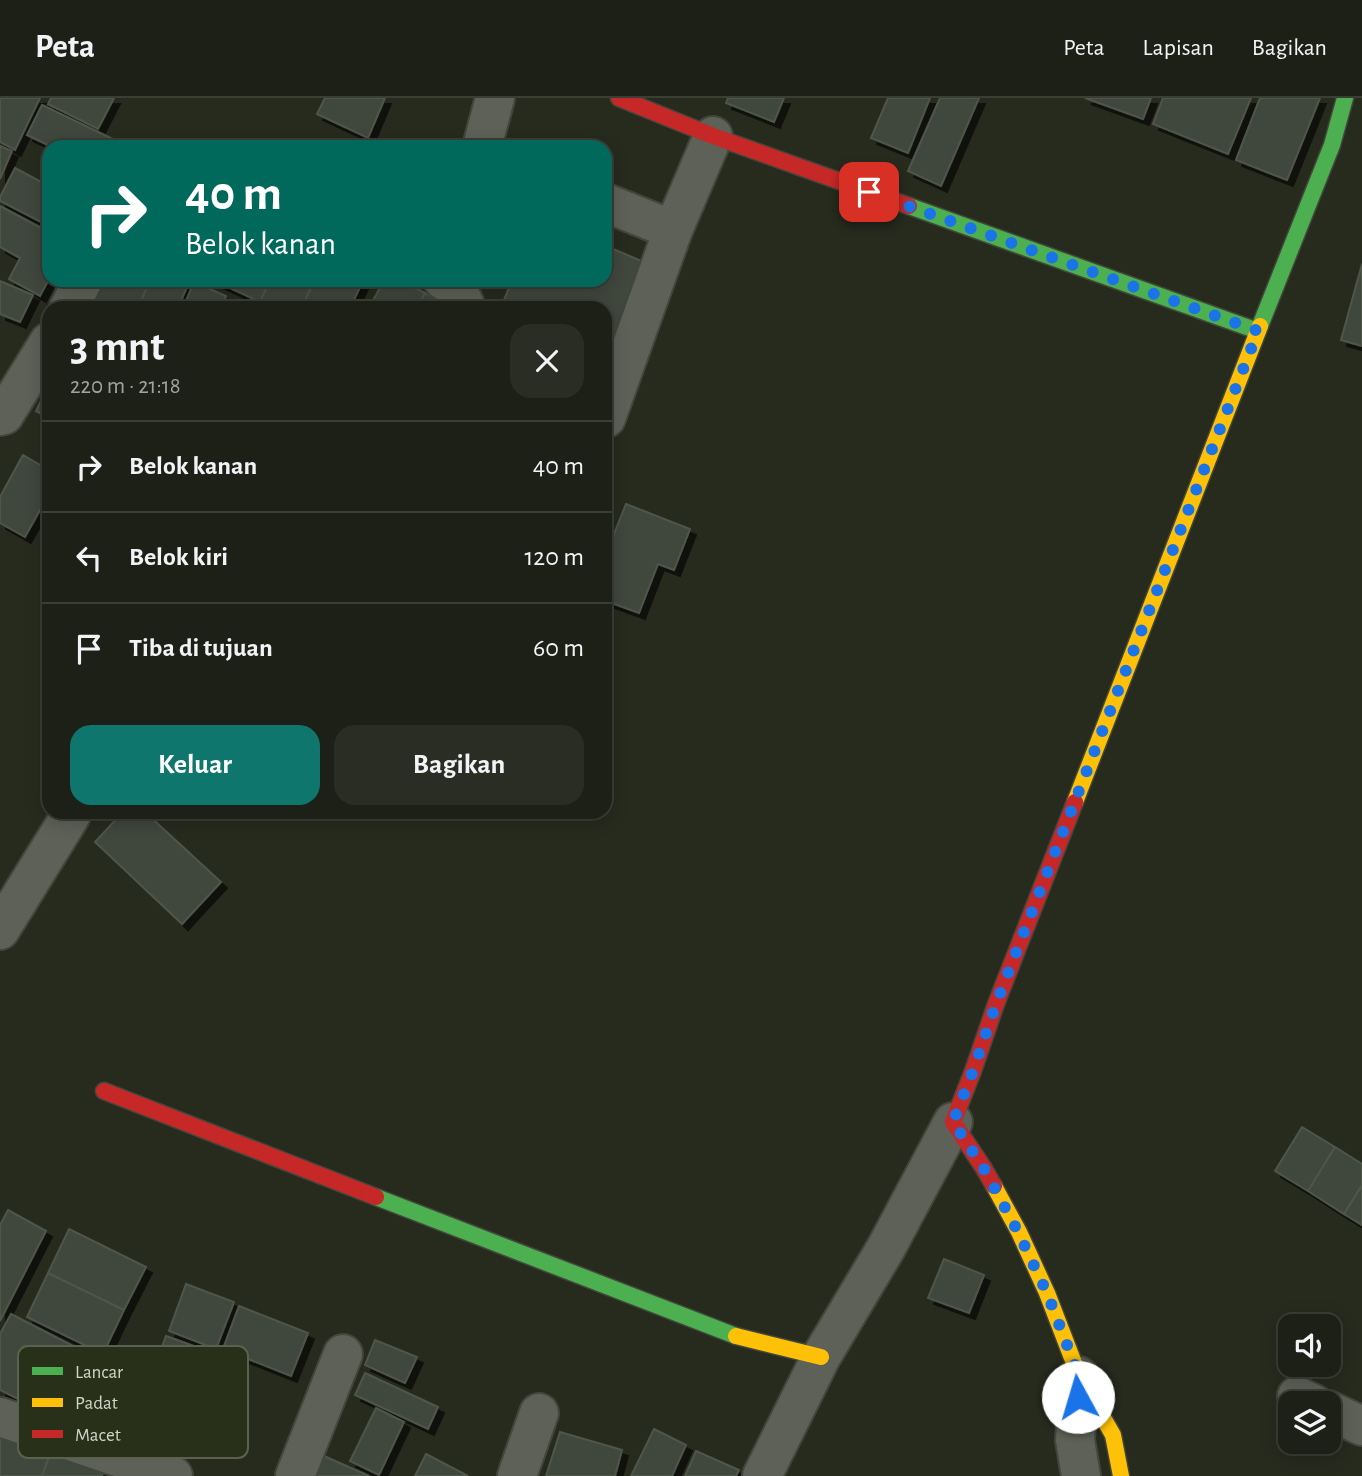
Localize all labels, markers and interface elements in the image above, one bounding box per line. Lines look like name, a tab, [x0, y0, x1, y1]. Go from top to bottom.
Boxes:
text: Peta	[35, 31, 95, 64]
text: Peta	[1063, 36, 1105, 60]
text: Lapisan	[1143, 36, 1214, 60]
text: Bagikan	[1252, 36, 1327, 60]
pin	[839, 162, 899, 222]
icon: right	[70, 168, 161, 259]
text: 40 m	[185, 170, 282, 219]
icon: arrive	[850, 173, 888, 211]
text: Belok kanan	[185, 228, 336, 260]
button: close	[510, 324, 584, 398]
text: 3 mnt	[70, 326, 165, 368]
text: 220 m · 21:18	[70, 375, 181, 398]
icon: right	[70, 448, 108, 486]
text: Belok kanan	[129, 453, 257, 479]
text: 40 m	[533, 453, 584, 479]
icon: left	[70, 539, 108, 577]
text: Belok kiri	[129, 544, 228, 570]
text: 120 m	[524, 544, 584, 570]
icon: arrive	[70, 630, 108, 668]
text: Tiba di tujuan	[129, 635, 273, 661]
text: 60 m	[533, 635, 584, 661]
button: Keluar	[70, 725, 320, 805]
button: Bagikan	[334, 725, 584, 805]
map controls	[1278, 1314, 1341, 1454]
button: sound	[1278, 1314, 1341, 1377]
legend	[18, 1346, 248, 1458]
position arrow	[1041, 1360, 1115, 1434]
text: Lancar	[75, 1363, 123, 1382]
button: layers	[1278, 1391, 1341, 1454]
text: Padat	[75, 1394, 118, 1413]
text: Macet	[75, 1426, 121, 1445]

